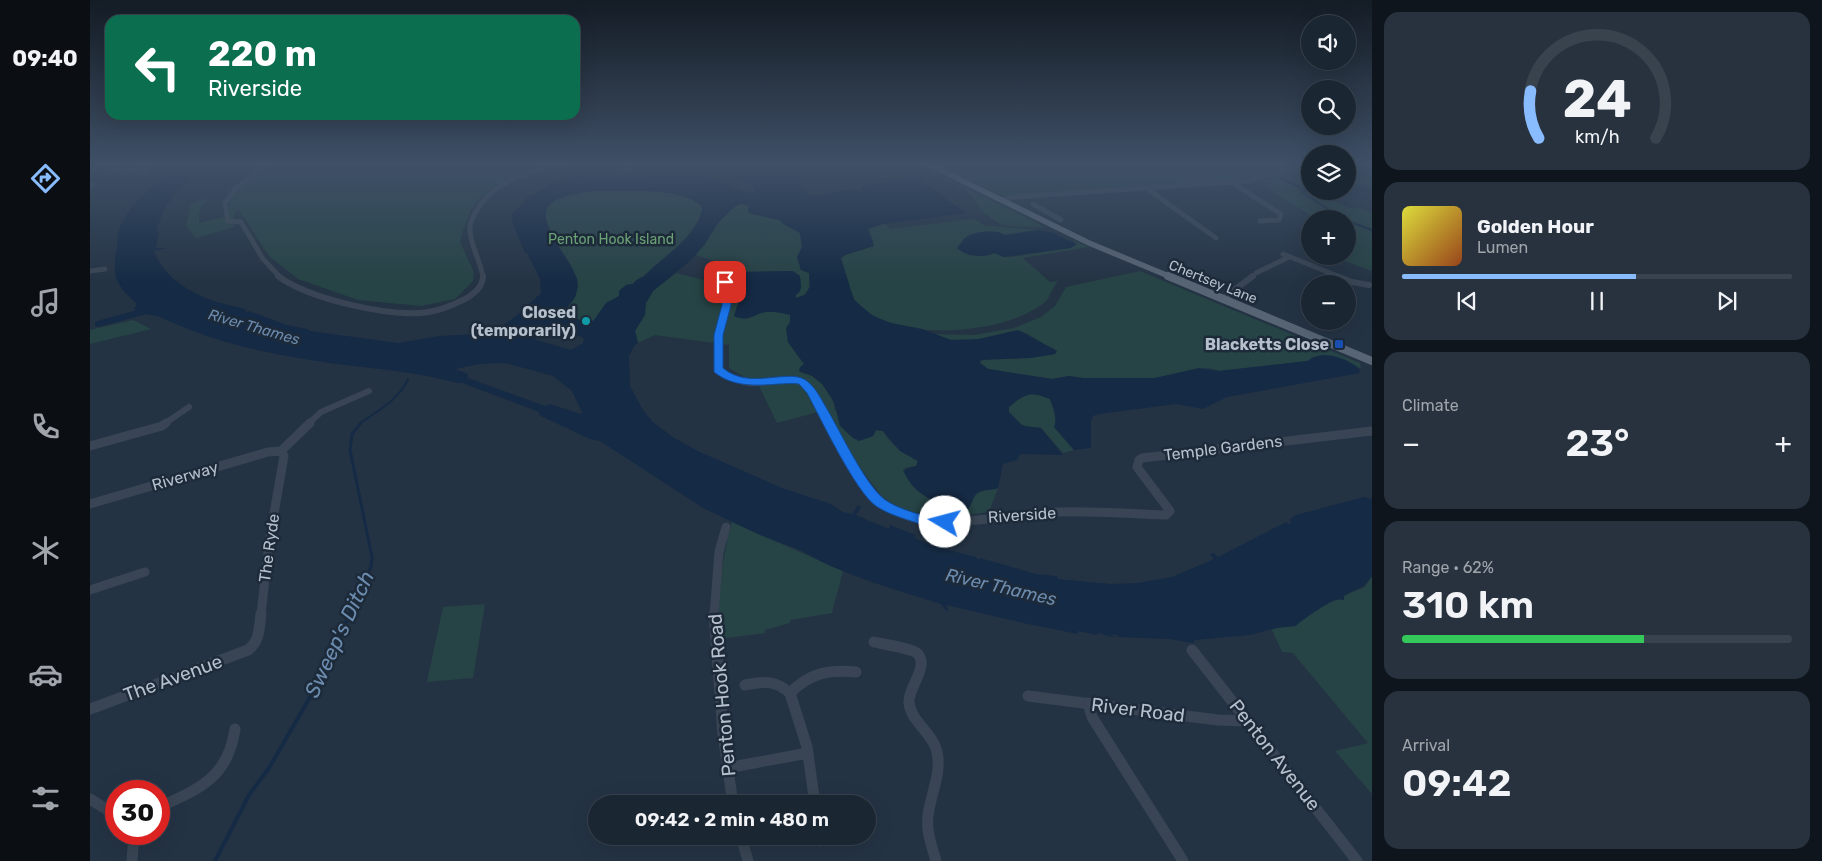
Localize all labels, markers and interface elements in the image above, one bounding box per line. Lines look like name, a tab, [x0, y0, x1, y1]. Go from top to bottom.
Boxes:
map controls	[1301, 15, 1356, 330]
button: sound	[1301, 15, 1356, 70]
text: 220 m	[208, 33, 317, 75]
icon: left	[125, 35, 190, 100]
text: 09:40	[12, 45, 78, 72]
text: 24	[1562, 68, 1632, 130]
text: Riverside	[208, 75, 302, 102]
button: search	[1301, 80, 1356, 135]
text: km/h	[1575, 126, 1619, 147]
button: layers	[1301, 145, 1356, 200]
icon: directions	[28, 161, 63, 196]
button: +	[1301, 210, 1356, 265]
text: Golden Hour	[1477, 215, 1594, 238]
park label: Penton Hook Island	[548, 231, 674, 248]
text: Lumen	[1477, 238, 1528, 257]
street label: Chertsey Lane	[1166, 257, 1260, 308]
pin	[704, 261, 746, 303]
icon: arrive	[711, 268, 739, 296]
button: −	[1301, 275, 1356, 330]
icon: music	[28, 285, 63, 320]
icon: previous	[1453, 287, 1481, 315]
icon: pause	[1583, 287, 1611, 315]
icon: next	[1713, 287, 1741, 315]
place label: Closed (temporarily)	[471, 303, 576, 340]
water label: River Thames	[206, 305, 302, 349]
marker: Closed (temporarily)	[580, 315, 592, 327]
place label: Blacketts Close	[1205, 335, 1329, 354]
marker: Blacketts Close	[1333, 338, 1345, 350]
text: Climate	[1402, 396, 1459, 415]
icon: phone	[28, 409, 63, 444]
text: 23°	[1565, 420, 1629, 466]
text: −	[1402, 427, 1420, 460]
text: +	[1775, 427, 1792, 460]
street label: Temple Gardens	[1163, 431, 1283, 465]
street label: Riverway	[150, 457, 220, 495]
position arrow	[918, 495, 970, 547]
street label: Riverside	[987, 503, 1057, 527]
street label: The Ryde	[255, 512, 283, 584]
icon: climate	[28, 533, 63, 568]
text: Range · 62%	[1402, 558, 1494, 577]
water label: River Thames	[943, 564, 1059, 610]
water label: Sweep's Ditch	[299, 567, 379, 701]
text: 310 km	[1402, 582, 1534, 628]
street label: Penton Hook Road	[703, 613, 741, 777]
street label: The Avenue	[120, 649, 226, 707]
icon: car	[28, 657, 63, 692]
street label: River Road	[1090, 693, 1186, 727]
street label: Penton Avenue	[1224, 695, 1326, 815]
text: Arrival	[1402, 736, 1450, 755]
text: 09:42	[1402, 760, 1511, 806]
speed limit sign: 30	[105, 780, 170, 845]
icon: filters	[28, 781, 63, 816]
text: 09:42 · 2 min · 480 m	[635, 808, 829, 831]

